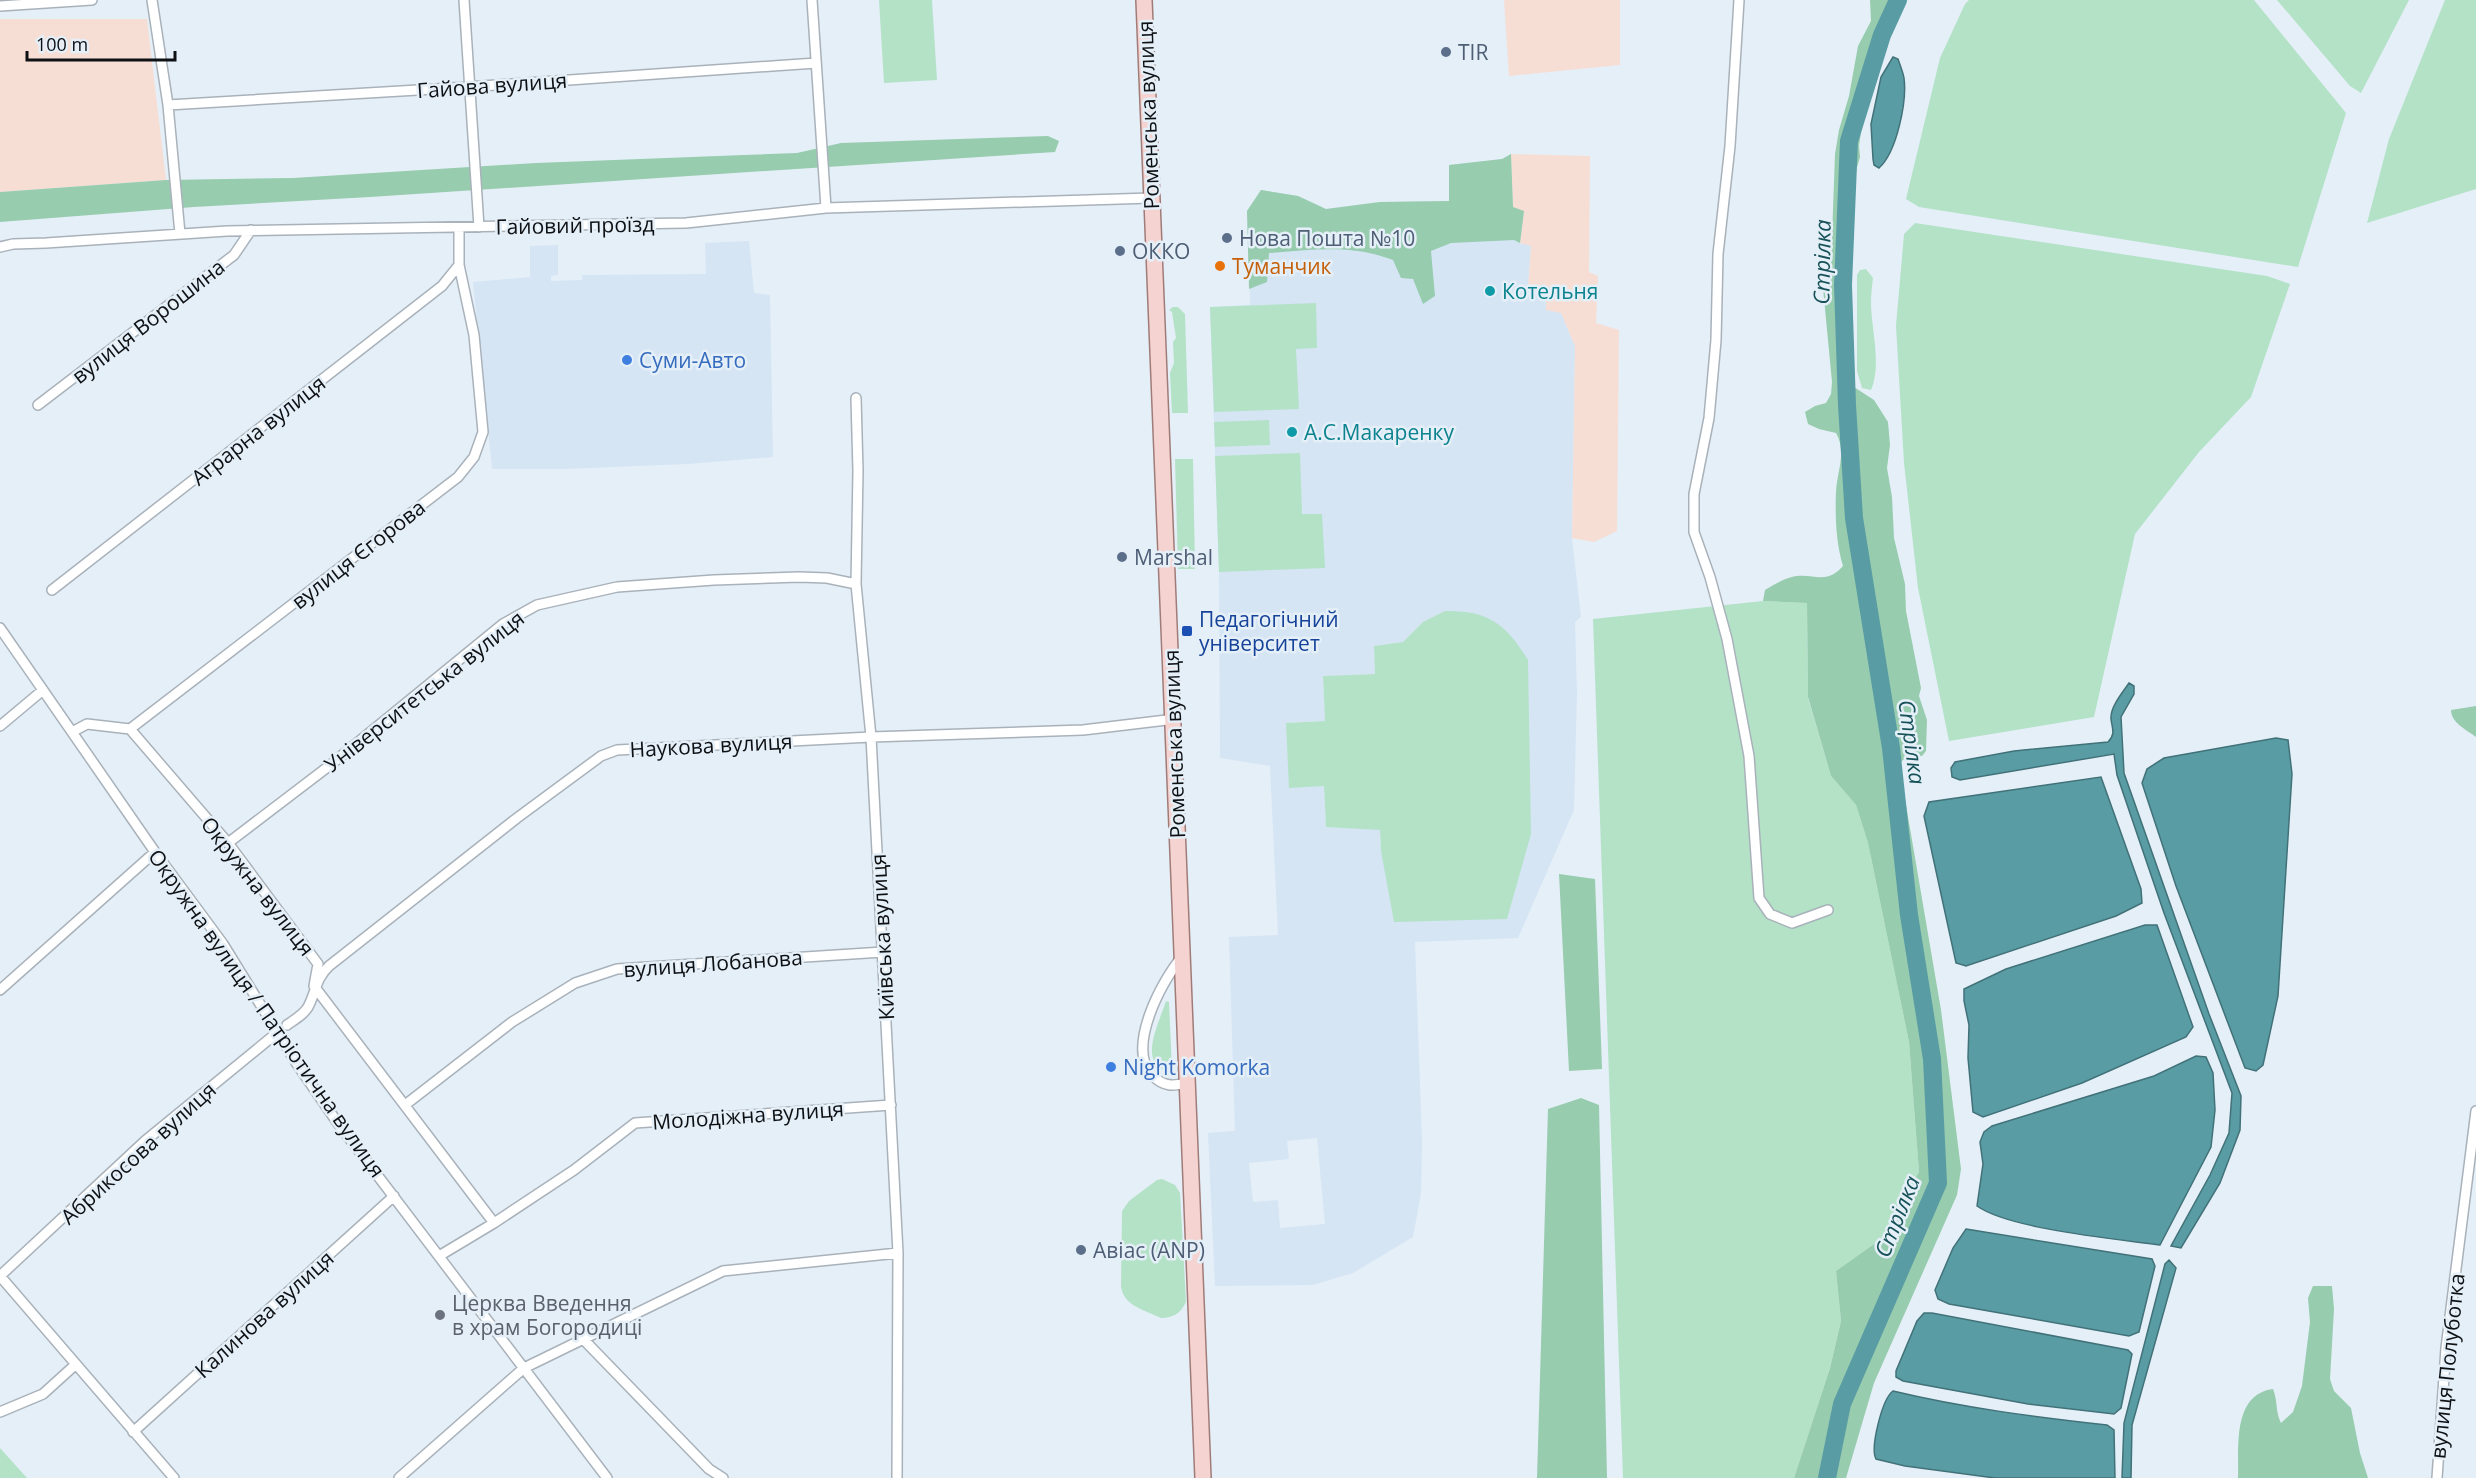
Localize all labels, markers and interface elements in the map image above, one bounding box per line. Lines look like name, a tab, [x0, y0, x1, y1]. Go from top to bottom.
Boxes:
street label: Роменська вулиця	[1131, 20, 1165, 210]
scale bar	[27, 24, 176, 62]
text: 100 m	[36, 32, 88, 56]
place label: TIR	[1458, 38, 1488, 66]
marker: TIR	[1439, 45, 1453, 59]
street label: Гайова вулиця	[416, 66, 568, 104]
street label: Гайовий проїзд	[495, 210, 655, 240]
water label: Стрілка	[1805, 219, 1837, 305]
place label: Нова Пошта №10	[1239, 224, 1415, 252]
marker: Нова Пошта №10	[1220, 231, 1234, 245]
place label: ОККО	[1132, 237, 1190, 265]
marker: ОККО	[1113, 244, 1127, 258]
street label: вулиця Ворошина	[66, 252, 230, 390]
place label: Туманчик	[1232, 252, 1332, 280]
marker: Туманчик	[1213, 259, 1227, 273]
place label: Котельня	[1502, 277, 1598, 305]
marker: Котельня	[1483, 284, 1497, 298]
place label: Суми-Авто	[639, 346, 746, 374]
marker: Суми-Авто	[620, 353, 634, 367]
street label: Аграрна вулиця	[185, 369, 331, 491]
place label: А.С.Макаренку	[1304, 418, 1454, 446]
marker: А.С.Макаренку	[1285, 425, 1299, 439]
street label: вулиця Єгорова	[285, 493, 431, 615]
place label: Marshal	[1134, 543, 1213, 571]
marker: Marshal	[1115, 550, 1129, 564]
street label: Університетська вулиця	[318, 604, 530, 778]
place label: Педагогічний університет	[1199, 605, 1339, 657]
marker: Педагогічний університет	[1180, 624, 1194, 638]
street label: Роменська вулиця	[1157, 649, 1191, 839]
water label: Стрілка	[1892, 698, 1934, 786]
street label: Наукова вулиця	[629, 727, 793, 763]
street label: Окружна вулиця	[195, 811, 321, 961]
street label: Окружна вулиця / Патріотична вулиця	[142, 843, 392, 1183]
street label: Київська вулиця	[864, 853, 900, 1021]
street label: вулиця Лобанова	[623, 943, 803, 983]
place label: Night Komorka	[1123, 1053, 1270, 1081]
marker: Night Komorka	[1104, 1060, 1118, 1074]
street label: Абрикосова вулиця	[54, 1076, 222, 1230]
street label: Молодіжна вулиця	[651, 1094, 845, 1136]
water label: Стрілка	[1866, 1171, 1926, 1261]
place label: Авіас (ANP)	[1093, 1236, 1205, 1264]
marker: Авіас (ANP)	[1074, 1243, 1088, 1257]
street label: Калинова вулиця	[189, 1244, 339, 1384]
street label: вулиця Полуботка	[2423, 1272, 2471, 1460]
place label: Церква Введення в храм Богородиці	[452, 1289, 642, 1341]
marker: Церква Введення в храм Богородиці	[433, 1308, 447, 1322]

